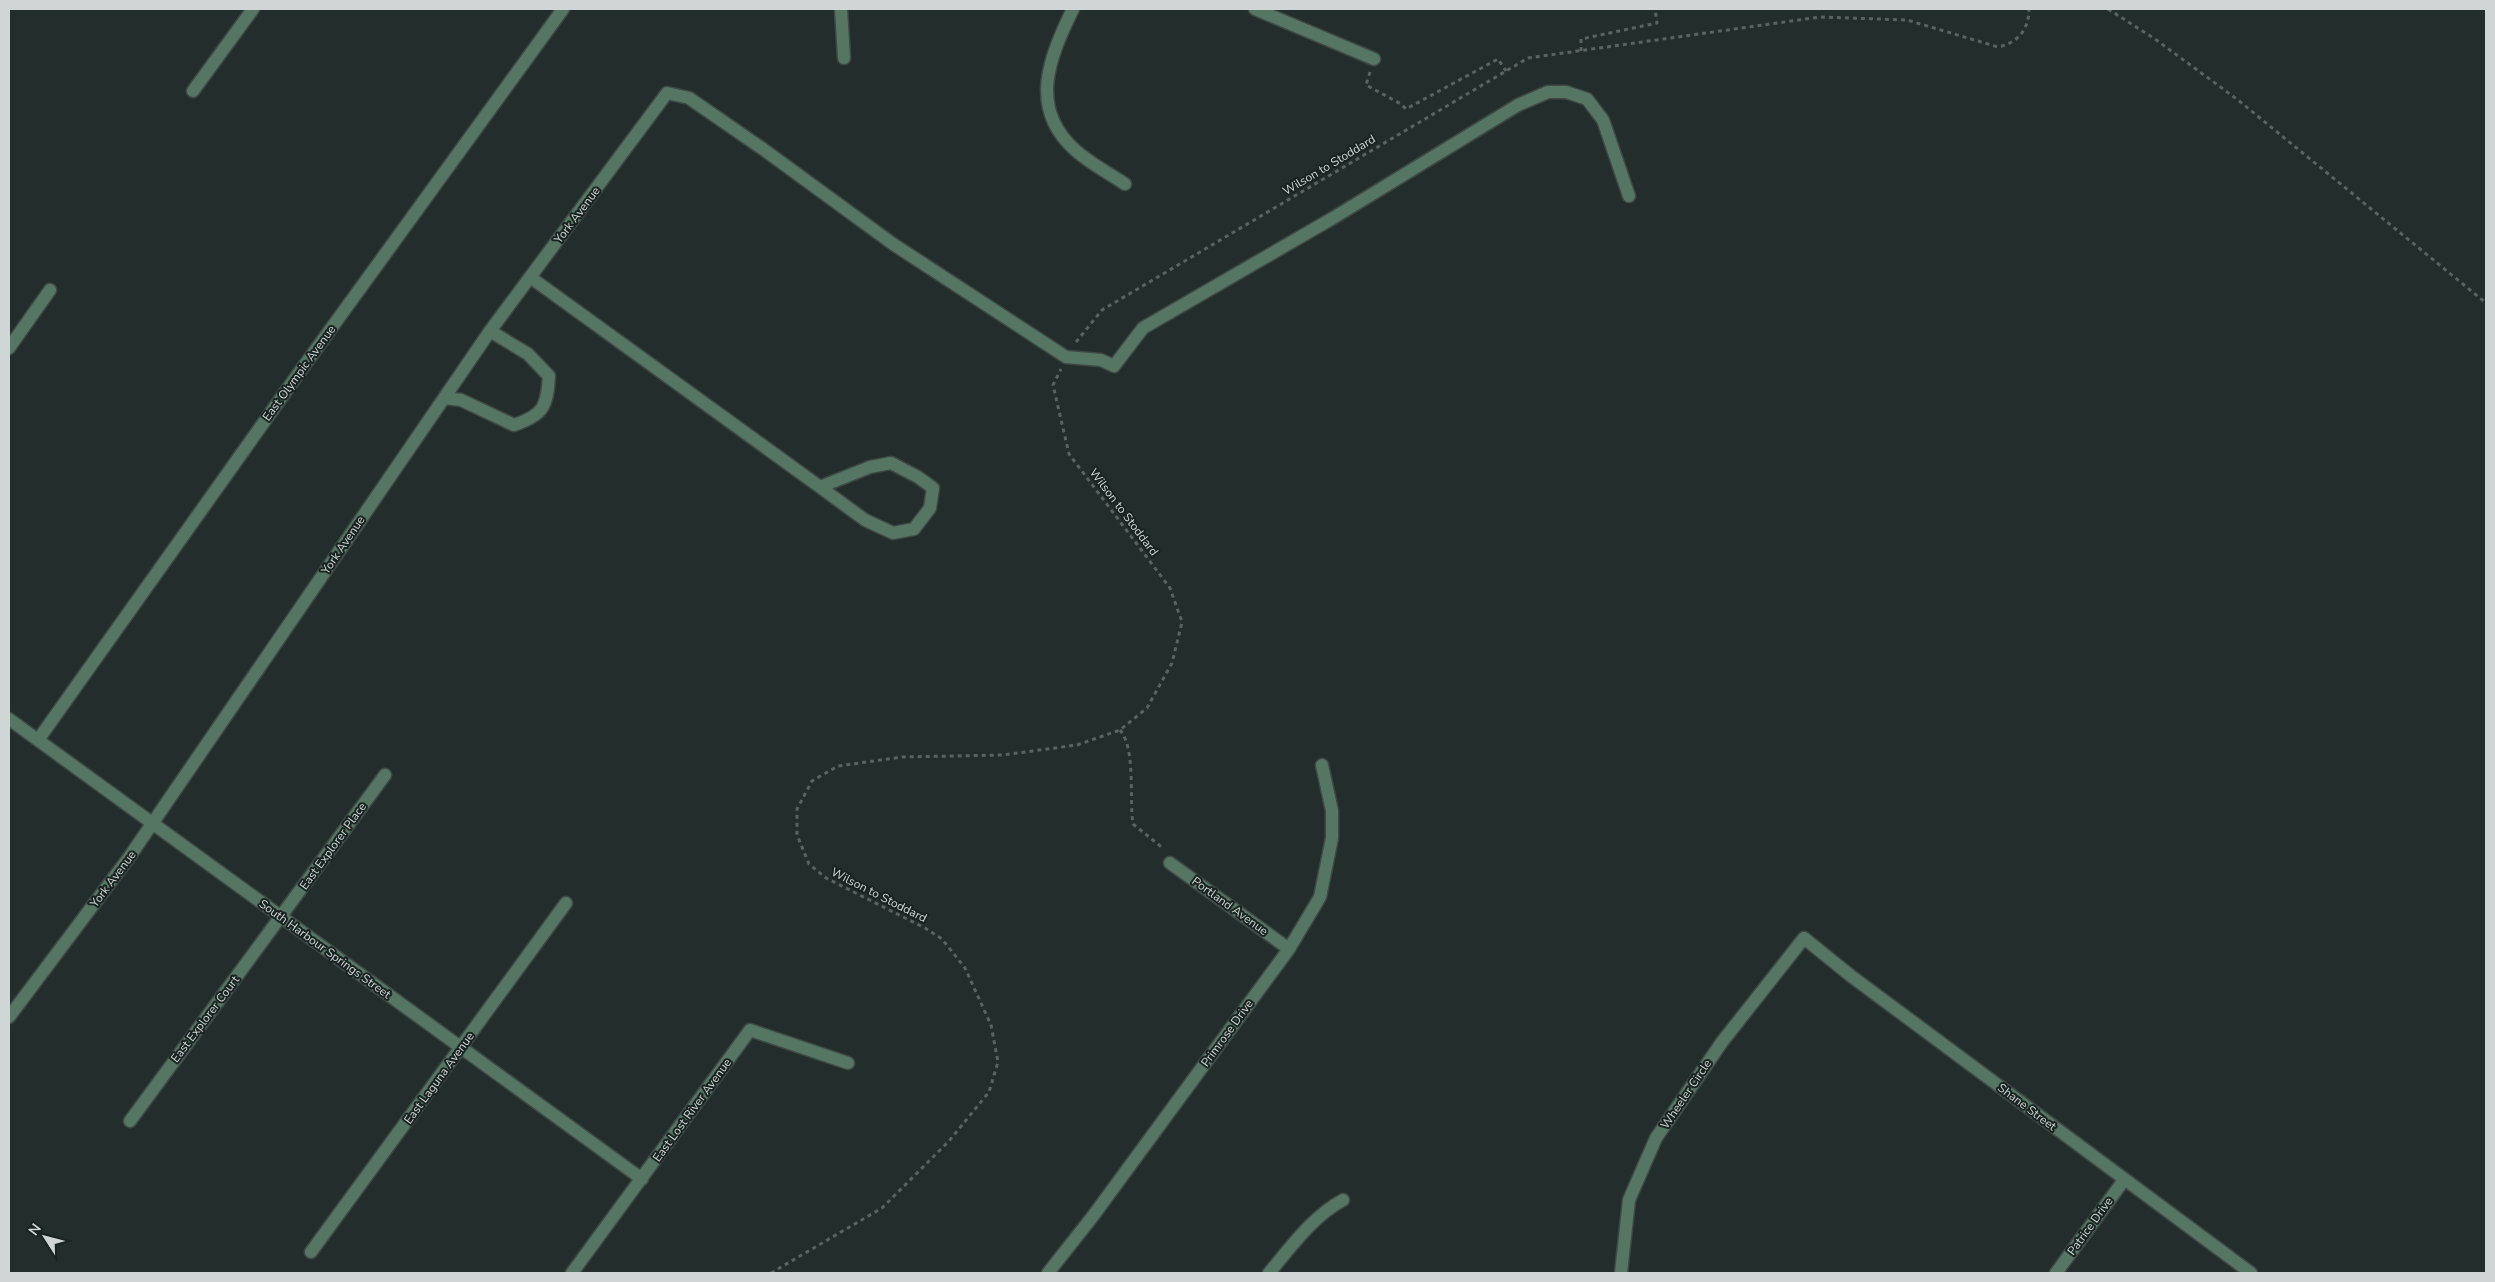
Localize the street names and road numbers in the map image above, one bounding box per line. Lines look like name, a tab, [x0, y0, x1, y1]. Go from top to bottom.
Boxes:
street label: Wilson to Stoddard	[1280, 131, 1378, 199]
street label: York Avenue	[550, 183, 604, 247]
street label: East Olympic Avenue	[259, 322, 339, 424]
street label: Wilson to Stoddard	[1086, 465, 1162, 559]
street label: York Avenue	[317, 513, 368, 578]
street label: East Explorer Place	[296, 799, 370, 893]
street label: York Avenue	[86, 847, 140, 911]
street label: Wilson to Stoddard	[828, 864, 930, 926]
street label: Portland Avenue	[1189, 873, 1271, 939]
street label: South Harbour Springs Street	[256, 896, 395, 1003]
street label: East Explorer Court	[167, 972, 243, 1066]
street label: Primrose Drive	[1197, 996, 1257, 1070]
street label: East Laguna Avenue	[400, 1029, 478, 1127]
street label: East Lost River Avenue	[649, 1055, 735, 1165]
street label: Wheeler Circle	[1657, 1056, 1715, 1132]
street label: Shane Street	[1994, 1080, 2060, 1135]
street label: Patrice Drive	[2063, 1194, 2117, 1258]

